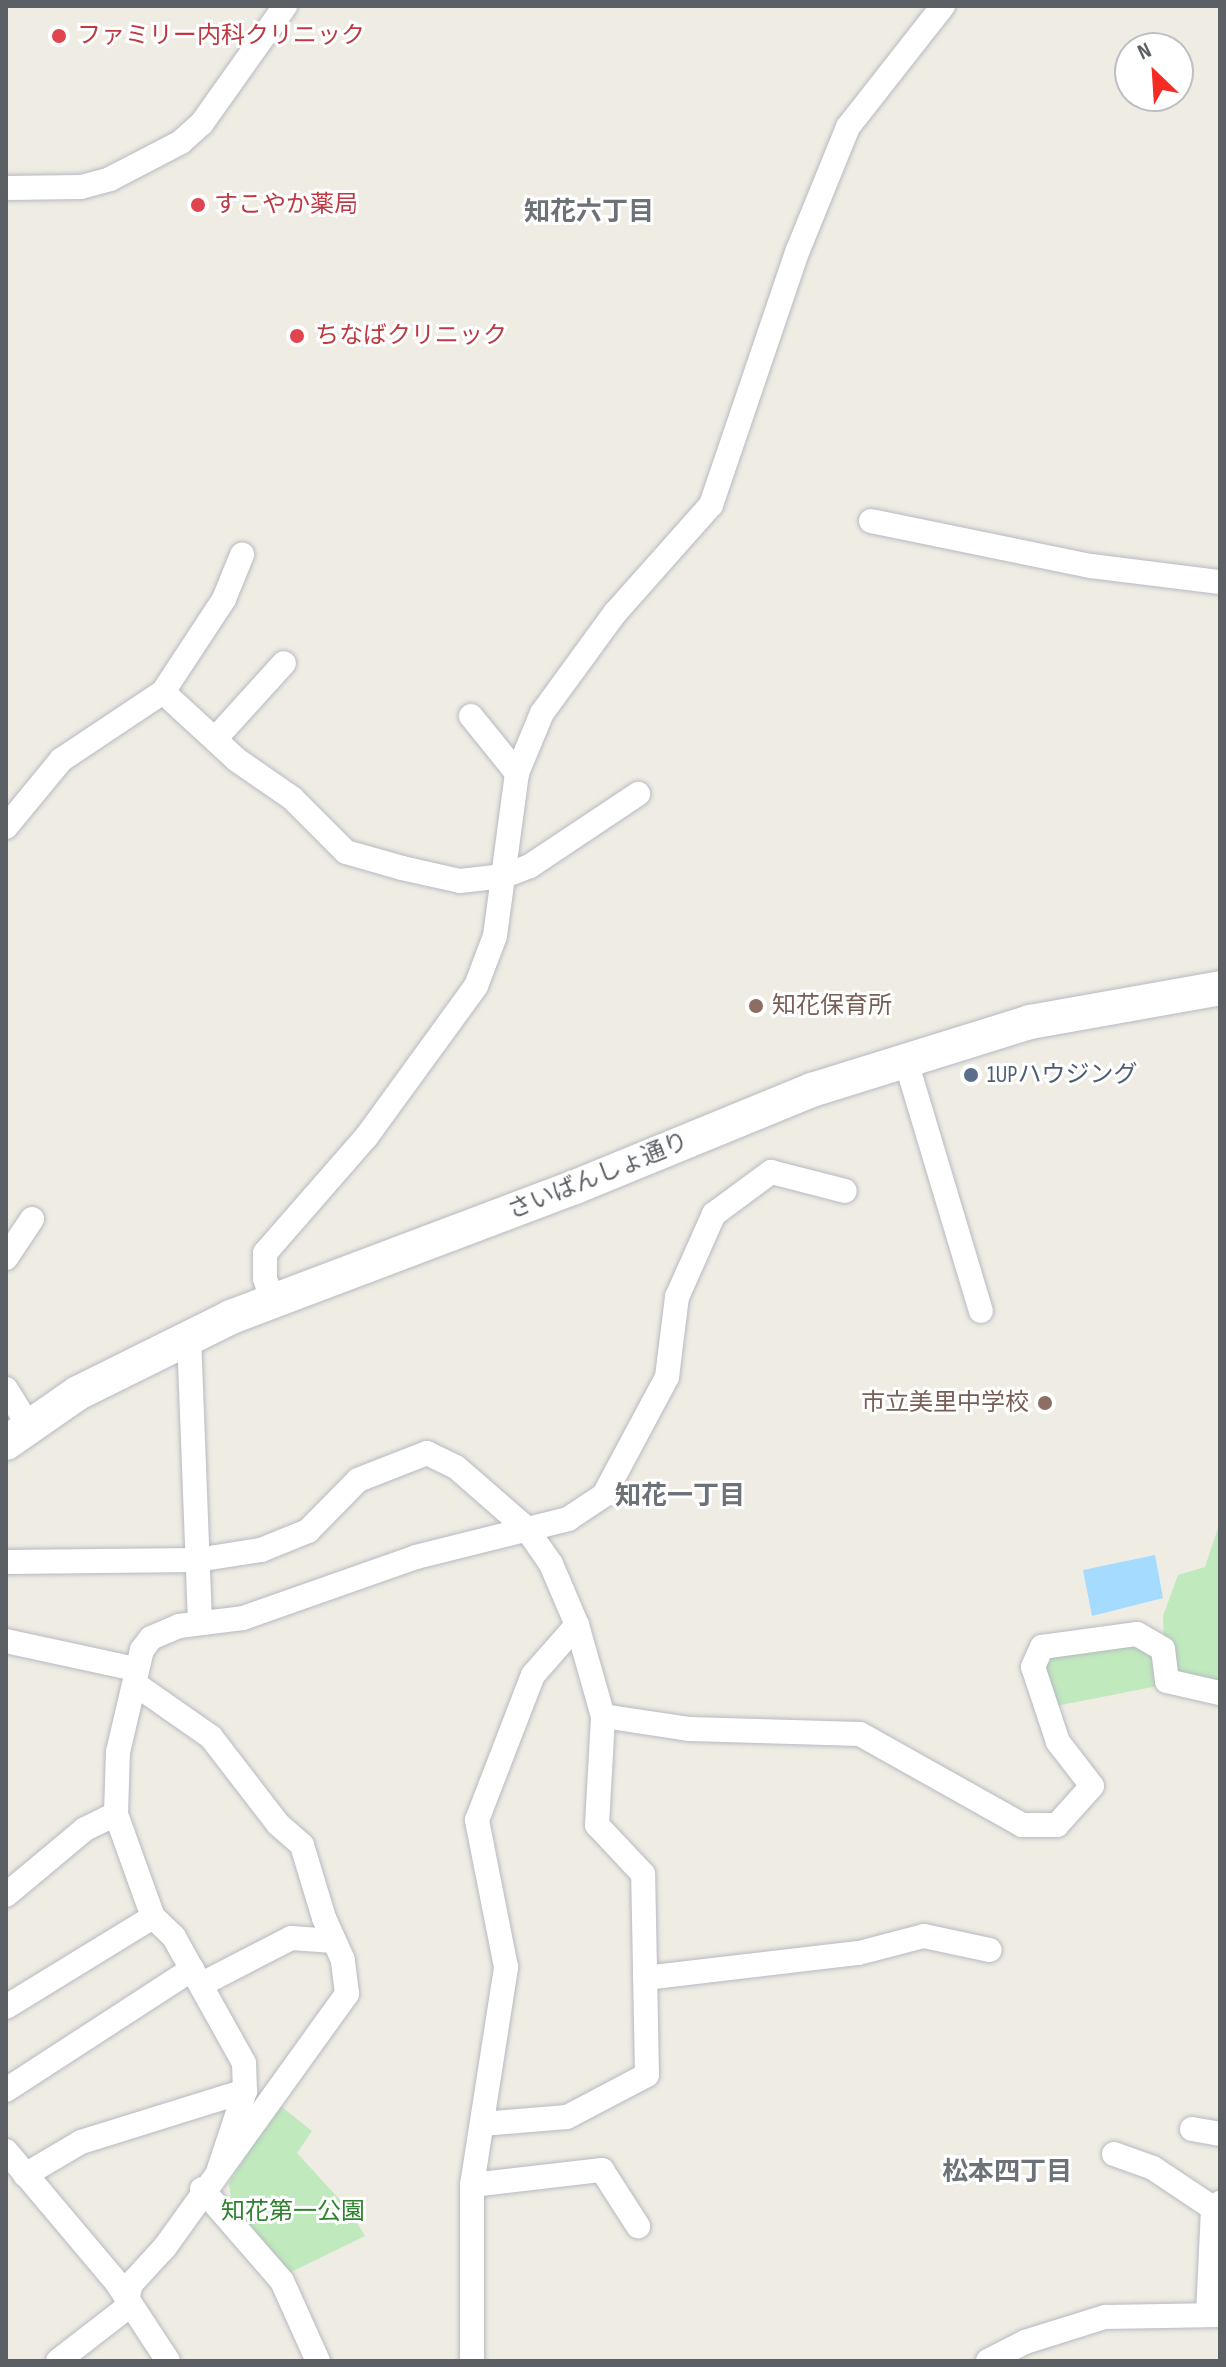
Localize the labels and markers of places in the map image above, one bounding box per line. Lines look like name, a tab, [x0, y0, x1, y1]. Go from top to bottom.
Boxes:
place label: ファミリー内科クリニック	[77, 22, 365, 50]
marker: ファミリー内科クリニック	[48, 25, 70, 47]
place label: すこやか薬局	[214, 191, 358, 219]
marker: すこやか薬局	[189, 196, 207, 214]
place label: ちなばクリニック	[315, 322, 507, 350]
marker: ちなばクリニック	[286, 325, 308, 347]
place label: 知花保育所	[772, 992, 892, 1020]
marker: 知花保育所	[747, 997, 765, 1015]
place label: 1UPハウジング	[987, 1061, 1137, 1089]
marker: 1UPハウジング	[962, 1066, 980, 1084]
place label: 市立美里中学校	[861, 1389, 1029, 1417]
marker: 市立美里中学校	[1036, 1394, 1054, 1412]

